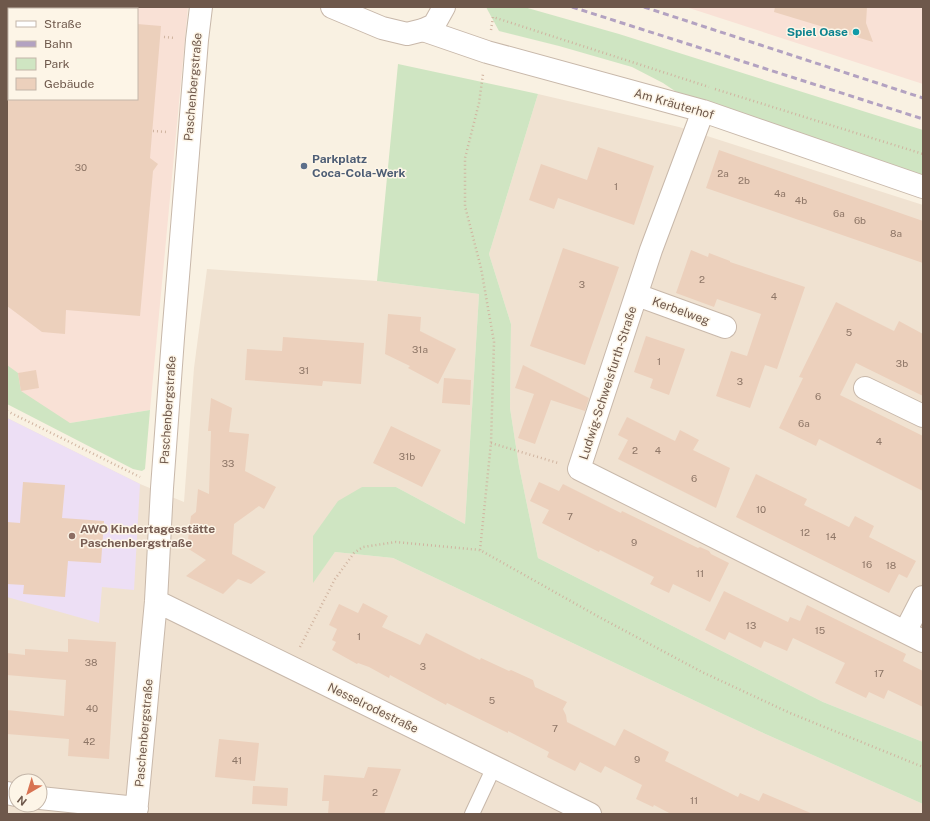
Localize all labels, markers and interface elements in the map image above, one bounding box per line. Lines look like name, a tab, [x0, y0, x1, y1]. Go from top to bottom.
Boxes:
legend	[8, 8, 138, 100]
text: Straße	[44, 17, 82, 31]
place label: Spiel Oase	[787, 25, 848, 39]
marker: Spiel Oase	[851, 27, 861, 37]
street label: Paschenbergstraße	[181, 32, 205, 142]
text: Bahn	[44, 37, 73, 51]
text: Park	[44, 57, 70, 71]
text: Gebäude	[44, 77, 94, 91]
street label: Am Kräuterhof	[633, 86, 716, 122]
place label: Parkplatz Coca-Cola-Werk	[312, 152, 406, 180]
house number: 30	[75, 161, 87, 173]
marker: Parkplatz Coca-Cola-Werk	[299, 161, 309, 171]
house number: 2a	[717, 167, 729, 179]
house number: 2b	[738, 174, 750, 186]
house number: 1	[614, 180, 618, 192]
house number: 4a	[774, 187, 786, 199]
house number: 4b	[795, 194, 807, 206]
house number: 6a	[833, 207, 845, 219]
house number: 6b	[854, 214, 866, 226]
house number: 8a	[890, 227, 902, 239]
house number: 2	[699, 273, 705, 285]
house number: 3	[579, 278, 585, 290]
house number: 4	[771, 290, 777, 302]
street label: Kerbelweg	[650, 294, 712, 328]
street label: Ludwig-Schweisfurth-Straße	[577, 304, 640, 462]
house number: 5	[846, 326, 852, 338]
house number: 31a	[412, 343, 428, 355]
street label: Paschenbergstraße	[157, 355, 179, 465]
house number: 1	[657, 355, 661, 367]
house number: 3b	[896, 357, 908, 369]
house number: 31	[299, 364, 309, 376]
house number: 3	[737, 375, 743, 387]
house number: 6	[815, 390, 821, 402]
house number: 6a	[798, 417, 810, 429]
house number: 4	[876, 435, 882, 447]
house number: 2	[632, 444, 638, 456]
house number: 4	[655, 444, 661, 456]
house number: 31b	[399, 450, 415, 462]
house number: 33	[222, 457, 234, 469]
house number: 6	[691, 472, 697, 484]
house number: 10	[756, 503, 766, 515]
house number: 7	[567, 510, 573, 522]
place label: AWO Kindertagesstätte Paschenbergstraße	[80, 522, 215, 550]
house number: 12	[800, 526, 810, 538]
house number: 14	[826, 530, 836, 542]
marker: AWO Kindertagesstätte Paschenbergstraße	[67, 531, 77, 541]
house number: 9	[631, 536, 637, 548]
house number: 16	[862, 558, 872, 570]
house number: 18	[886, 559, 896, 571]
house number: 11	[696, 567, 704, 579]
house number: 13	[746, 619, 756, 631]
house number: 15	[815, 624, 825, 636]
house number: 1	[357, 630, 361, 642]
house number: 38	[85, 656, 97, 668]
house number: 3	[420, 660, 426, 672]
house number: 17	[874, 667, 884, 679]
street label: Paschenbergstraße	[132, 678, 156, 788]
street label: Nesselrodestraße	[325, 680, 421, 736]
house number: 5	[489, 694, 495, 706]
house number: 40	[86, 702, 98, 714]
house number: 7	[552, 722, 558, 734]
house number: 42	[83, 735, 95, 747]
house number: 9	[634, 753, 640, 765]
house number: 41	[232, 754, 242, 766]
north arrow	[8, 773, 48, 813]
house number: 2	[372, 786, 378, 798]
text: N	[15, 794, 29, 808]
house number: 11	[690, 794, 698, 806]

